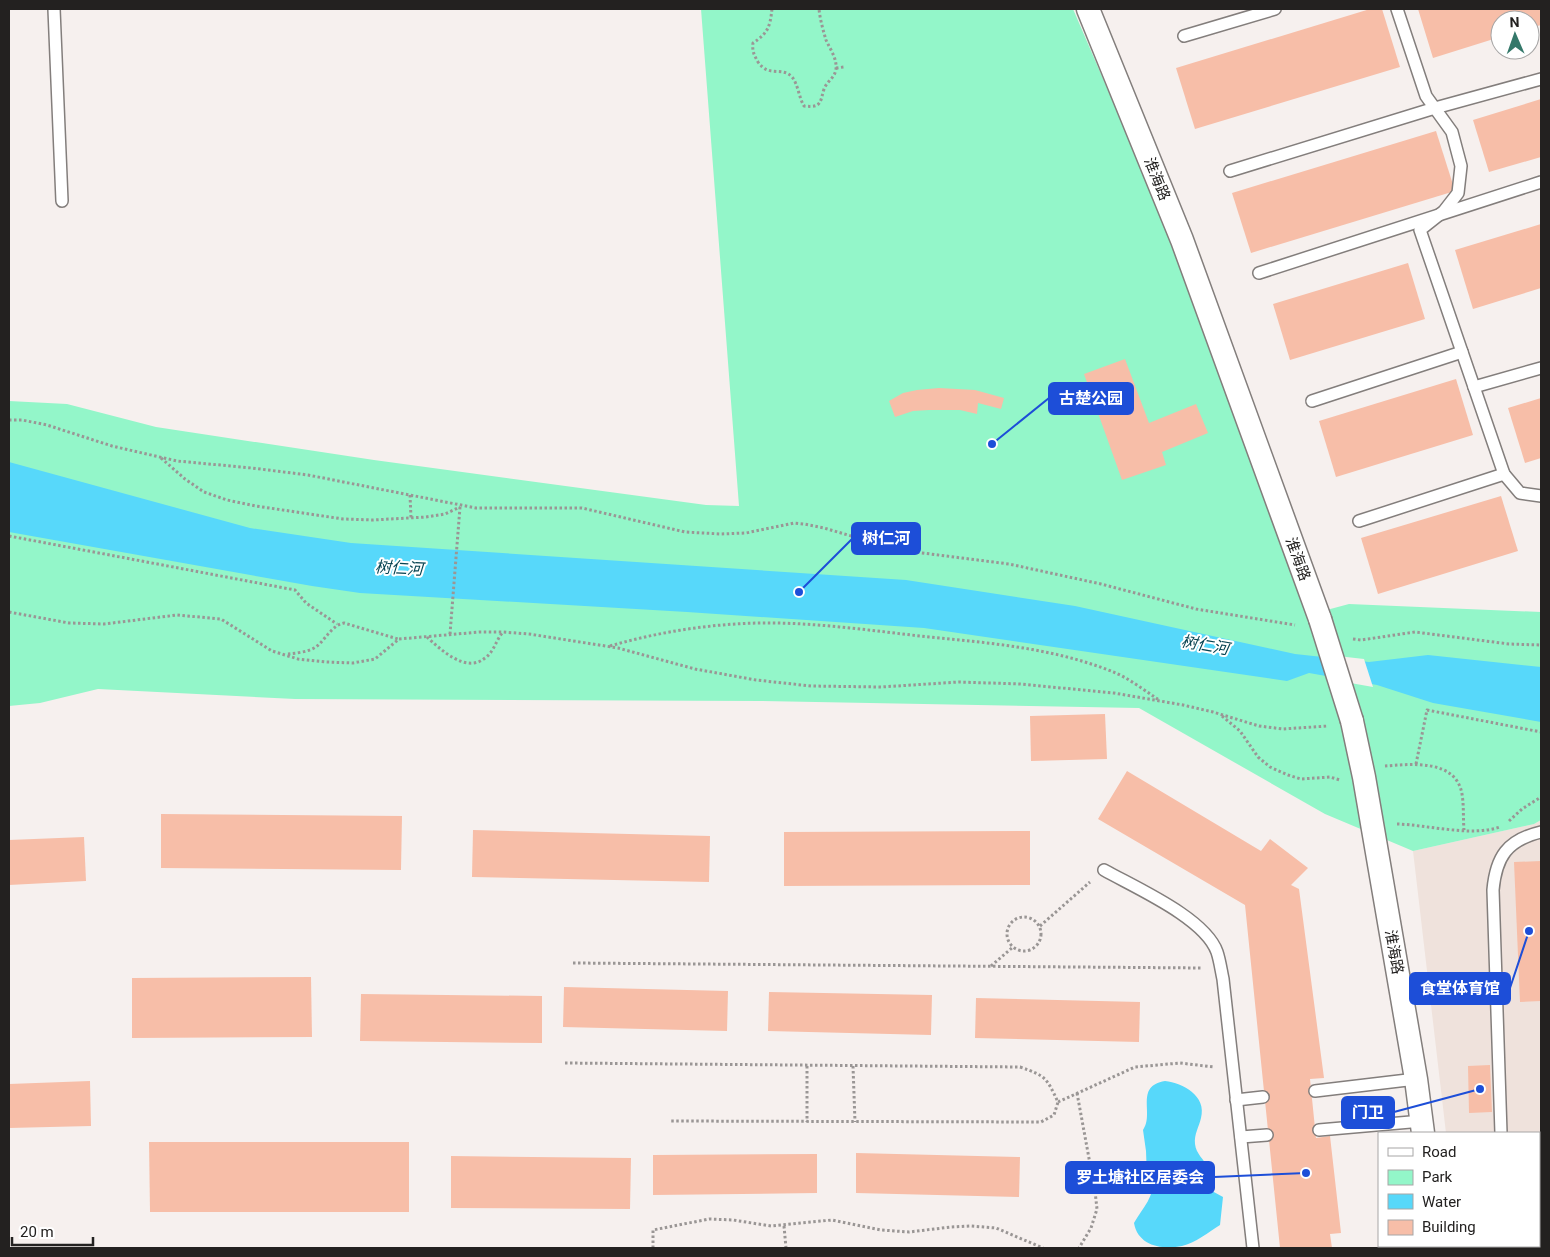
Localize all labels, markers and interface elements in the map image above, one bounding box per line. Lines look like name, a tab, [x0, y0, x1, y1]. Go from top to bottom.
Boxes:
north arrow	[1490, 10, 1540, 60]
text: N	[1509, 14, 1520, 30]
street label: 淮海路	[1140, 155, 1174, 203]
callout: 古楚公园	[1049, 383, 1133, 414]
text: 古楚公园	[1059, 389, 1123, 408]
callout: 树仁河	[852, 523, 920, 554]
text: 树仁河	[862, 529, 910, 548]
street label: 淮海路	[1282, 535, 1314, 583]
water label: 树仁河	[375, 557, 426, 579]
water label: 树仁河	[1180, 631, 1233, 659]
street label: 淮海路	[1381, 928, 1407, 976]
callout: 食堂体育馆	[1410, 973, 1510, 1004]
text: 食堂体育馆	[1420, 979, 1500, 998]
callout: 门卫	[1342, 1097, 1394, 1128]
text: 门卫	[1352, 1103, 1384, 1122]
legend	[1378, 1132, 1540, 1247]
text: Road	[1422, 1143, 1456, 1161]
callout: 罗土塘社区居委会	[1066, 1162, 1214, 1193]
text: 罗土塘社区居委会	[1076, 1168, 1204, 1187]
text: Park	[1422, 1168, 1453, 1186]
text: Water	[1422, 1193, 1461, 1211]
scale bar	[12, 1214, 94, 1246]
text: Building	[1422, 1218, 1476, 1236]
text: 20 m	[20, 1223, 54, 1241]

